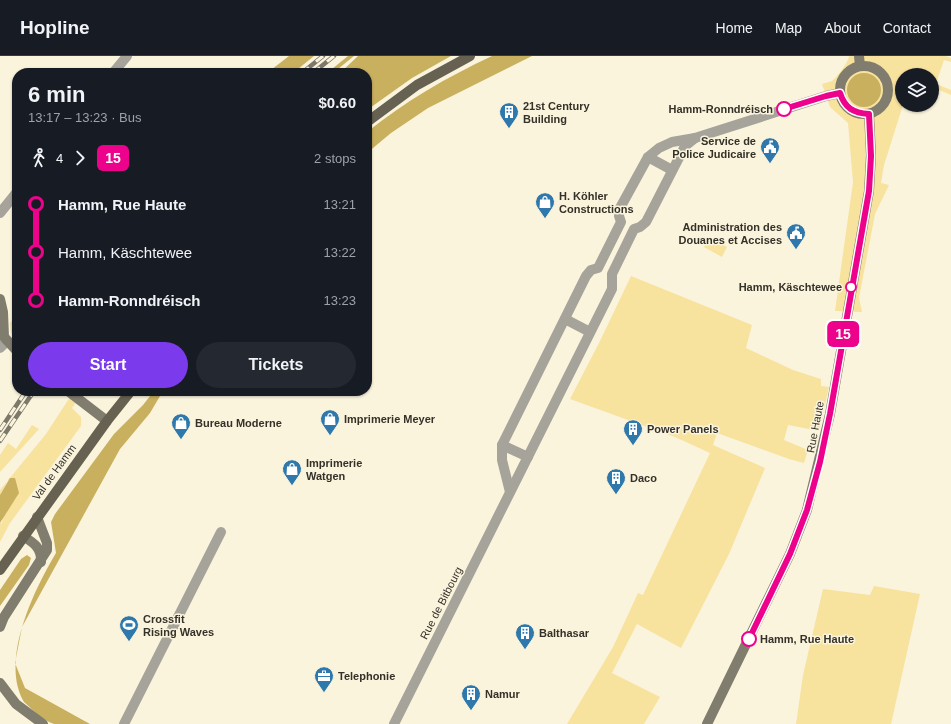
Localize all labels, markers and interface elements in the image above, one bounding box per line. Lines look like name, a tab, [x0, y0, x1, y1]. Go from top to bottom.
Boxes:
text: Hopline	[20, 17, 90, 38]
text: Home	[716, 20, 753, 36]
text: Map	[775, 20, 802, 36]
text: About	[824, 20, 861, 36]
text: Contact	[883, 20, 931, 36]
map controls	[895, 68, 939, 112]
button: layers	[895, 68, 939, 112]
text: 6 min	[28, 82, 85, 107]
text: $0.60	[318, 94, 356, 111]
place label: 21st Century Building	[523, 100, 591, 125]
building icon: 21st Century Building	[498, 101, 520, 129]
marker: Hamm-Ronndréisch	[776, 101, 792, 117]
place label: Hamm-Ronndréisch	[668, 103, 773, 115]
text: 13:17 – 13:23 · Bus	[28, 110, 141, 125]
place label: Service de Police Judicaire	[672, 135, 756, 160]
public building icon: Service de Police Judicaire	[759, 136, 781, 164]
icon: walk	[28, 147, 50, 169]
icon: forward	[69, 147, 91, 169]
text: 15	[105, 150, 121, 166]
text: 4	[56, 151, 63, 166]
text: 2 stops	[314, 151, 356, 166]
place label: H. Köhler Constructions	[559, 190, 634, 215]
shop icon: H. Köhler Constructions	[534, 191, 556, 219]
text: Hamm, Rue Haute	[58, 196, 186, 213]
text: 13:21	[323, 197, 356, 212]
place label: Administration des Douanes et Accises	[678, 221, 782, 246]
public building icon: Administration des Douanes et Accises	[785, 222, 807, 250]
text: Hamm, Käschtewee	[58, 244, 192, 261]
text: 13:22	[323, 245, 356, 260]
place label: Hamm, Käschtewee	[739, 281, 842, 293]
marker: Hamm, Käschtewee	[845, 281, 857, 293]
text: Hamm-Ronndréisch	[58, 292, 201, 309]
text: 13:23	[323, 293, 356, 308]
line badge: 15	[825, 321, 861, 347]
text: 15	[835, 326, 851, 342]
button: Start	[28, 342, 188, 388]
button: Tickets	[196, 342, 356, 388]
street label: Rue Haute	[804, 400, 826, 454]
shop icon: Imprimerie Meyer	[319, 408, 341, 436]
shop icon: Bureau Moderne	[170, 412, 192, 440]
place label: Imprimerie Meyer	[344, 413, 436, 425]
place label: Bureau Moderne	[195, 417, 282, 429]
building icon: Power Panels	[622, 418, 644, 446]
place label: Power Panels	[647, 423, 719, 435]
street label: Val de Hamm	[30, 442, 78, 502]
place label: Imprimerie Watgen	[306, 457, 362, 482]
shop icon: Imprimerie Watgen	[281, 458, 303, 486]
building icon: Daco	[605, 467, 627, 495]
place label: Daco	[630, 472, 657, 484]
street label: Rue de Bitbourg	[418, 565, 464, 641]
place label: Crossfit Rising Waves	[143, 613, 214, 638]
sports icon: Crossfit Rising Waves	[118, 614, 140, 642]
building icon: Balthasar	[514, 622, 536, 650]
place label: Balthasar	[539, 627, 590, 639]
marker: Hamm, Rue Haute	[741, 631, 757, 647]
place label: Hamm, Rue Haute	[760, 633, 854, 645]
office icon: Telephonie	[313, 665, 335, 693]
place label: Telephonie	[338, 670, 395, 682]
building icon: Namur	[460, 683, 482, 711]
place label: Namur	[485, 688, 521, 700]

